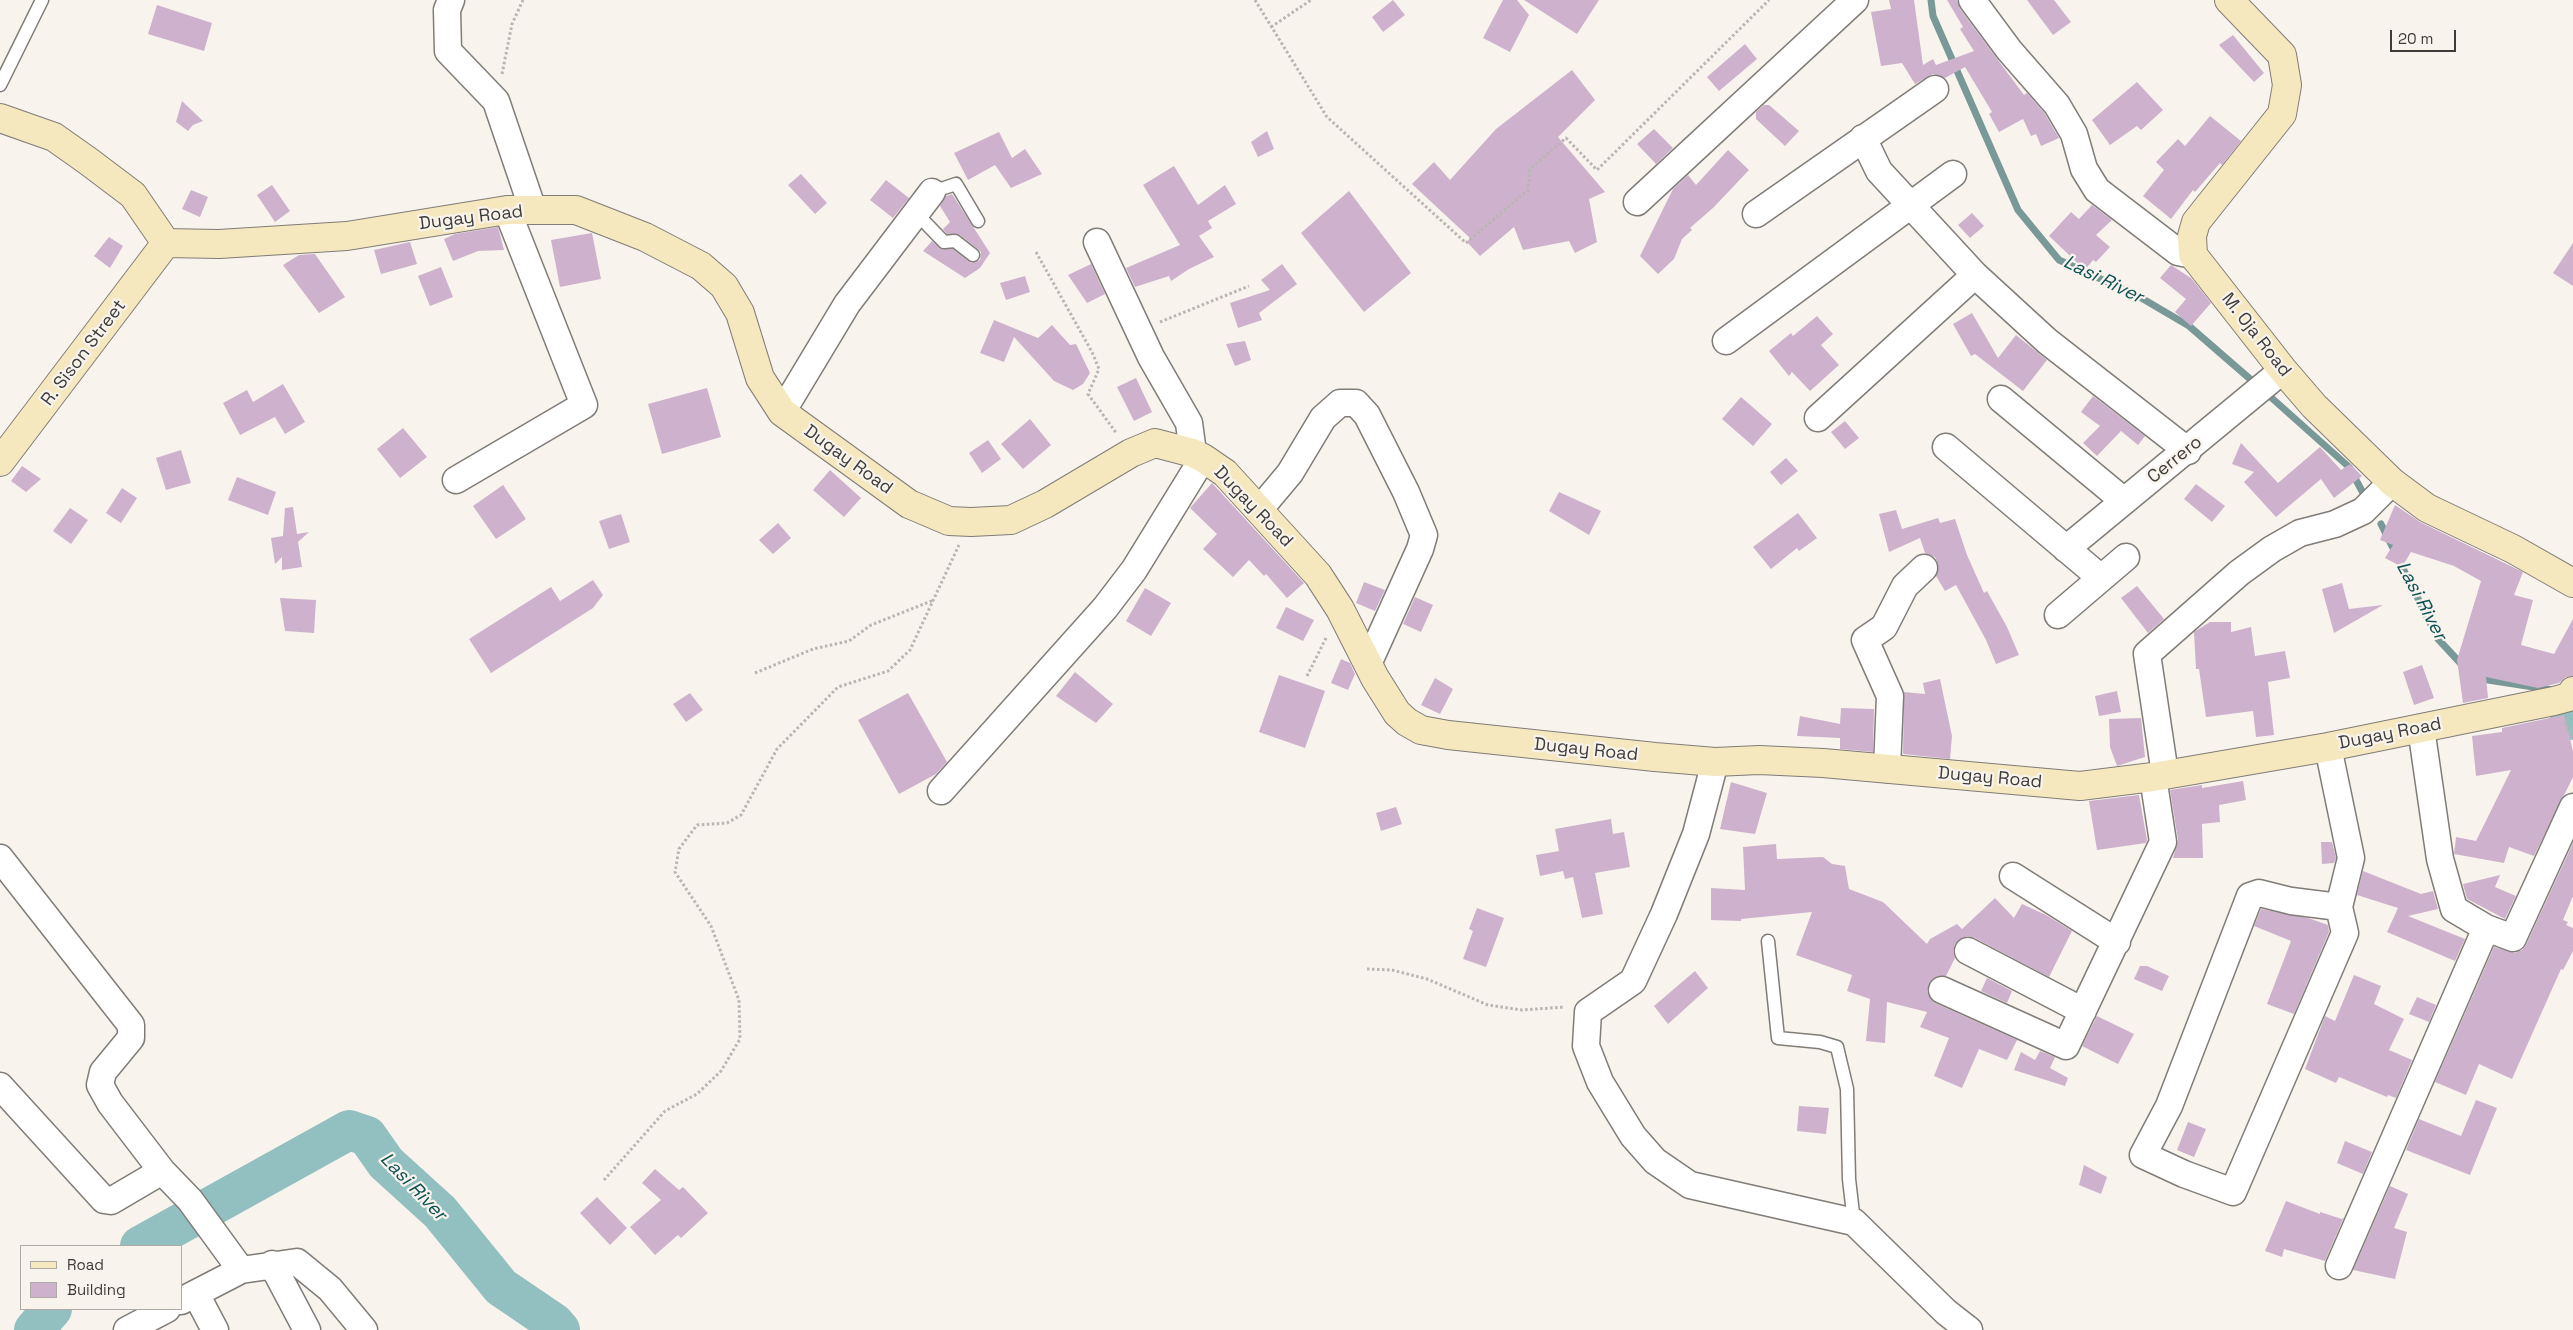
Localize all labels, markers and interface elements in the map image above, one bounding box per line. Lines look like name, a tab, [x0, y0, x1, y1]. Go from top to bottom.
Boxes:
scale bar	[2393, 20, 2459, 52]
text: 20 m	[2398, 29, 2433, 48]
street label: Dugay Road	[418, 201, 524, 235]
water label: Lasi River	[2059, 251, 2147, 309]
street label: M. Oja Road	[2217, 289, 2295, 381]
street label: R. Sison Street	[37, 296, 131, 410]
street label: Dugay Road	[799, 421, 897, 499]
street label: Cerrero	[2143, 432, 2207, 488]
street label: Dugay Road	[1209, 462, 1297, 552]
water label: Lasi River	[2391, 558, 2451, 644]
street label: Dugay Road	[2337, 713, 2443, 755]
street label: Dugay Road	[1533, 734, 1639, 766]
street label: Dugay Road	[1937, 763, 2043, 793]
water label: Lasi River	[375, 1148, 451, 1226]
legend	[20, 1245, 182, 1310]
text: Road	[67, 1255, 104, 1274]
text: Building	[67, 1280, 126, 1299]

